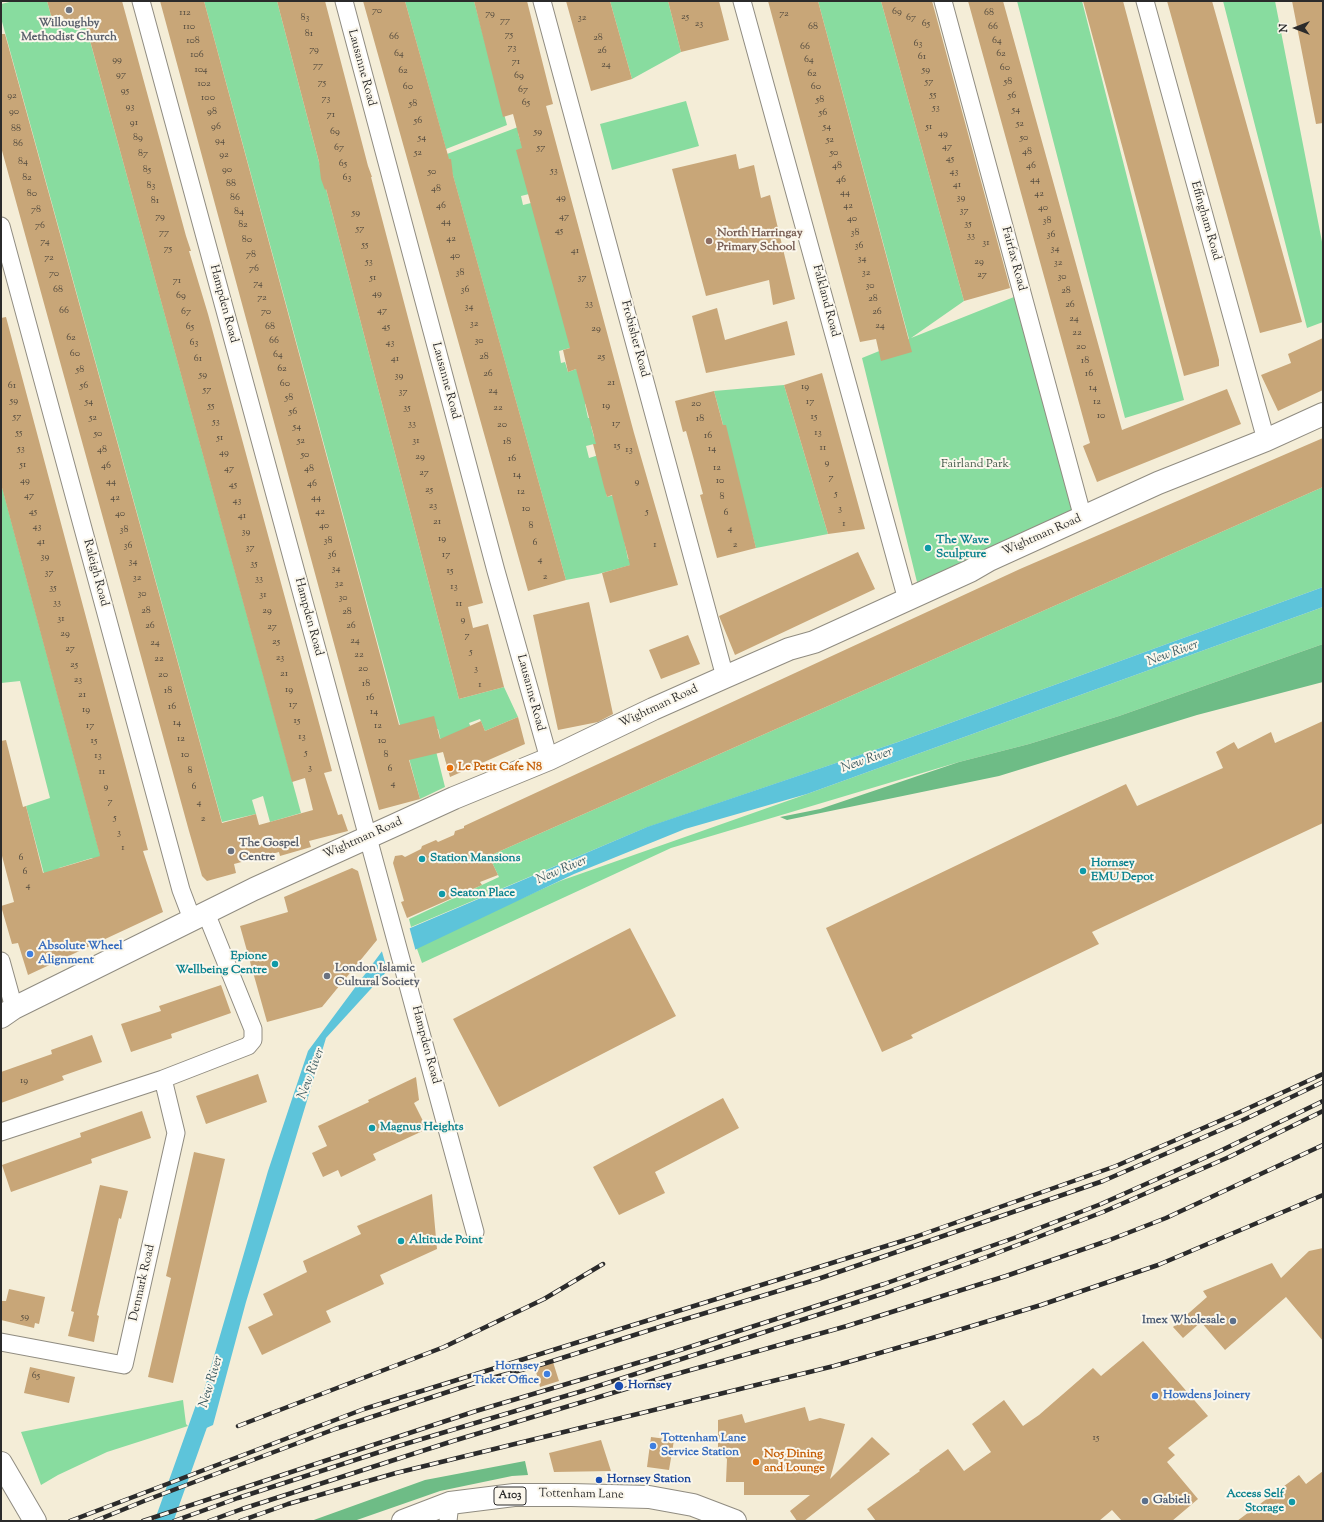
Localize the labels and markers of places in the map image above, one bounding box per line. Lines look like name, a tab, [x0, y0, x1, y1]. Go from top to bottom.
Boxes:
marker: Willoughby Methodist Church	[64, 5, 74, 15]
place label: Willoughby Methodist Church	[21, 17, 117, 45]
place label: North Harringay Primary School	[717, 227, 803, 255]
marker: North Harringay Primary School	[704, 236, 714, 246]
place label: The Wave Sculpture	[936, 534, 989, 562]
marker: The Wave Sculpture	[923, 543, 933, 553]
place label: Le Petit Cafe N8	[458, 761, 542, 775]
marker: Le Petit Cafe N8	[445, 763, 455, 773]
place label: The Gospel Centre	[239, 837, 299, 865]
marker: The Gospel Centre	[226, 846, 236, 856]
place label: Station Mansions	[430, 852, 520, 866]
marker: Station Mansions	[417, 854, 427, 864]
place label: Hornsey EMU Depot	[1091, 857, 1154, 885]
marker: Hornsey EMU Depot	[1078, 866, 1088, 876]
place label: Seaton Place	[450, 887, 515, 901]
marker: Seaton Place	[437, 889, 447, 899]
place label: Absolute Wheel Alignment	[38, 940, 123, 968]
marker: Absolute Wheel Alignment	[25, 949, 35, 959]
place label: Epione Wellbeing Centre	[175, 950, 267, 978]
marker: Epione Wellbeing Centre	[270, 959, 280, 969]
place label: London Islamic Cultural Society	[335, 962, 420, 990]
marker: London Islamic Cultural Society	[322, 971, 332, 981]
place label: Magnus Heights	[380, 1121, 463, 1135]
marker: Magnus Heights	[367, 1123, 377, 1133]
place label: Altitude Point	[409, 1234, 483, 1248]
marker: Altitude Point	[396, 1236, 406, 1246]
place label: Imex Wholesale	[1142, 1314, 1225, 1328]
marker: Imex Wholesale	[1228, 1316, 1238, 1326]
place label: Hornsey Ticket Office	[473, 1360, 539, 1388]
marker: Hornsey Ticket Office	[542, 1369, 552, 1379]
place label: Hornsey	[628, 1379, 672, 1393]
marker: Hornsey	[613, 1380, 625, 1392]
place label: Howdens Joinery	[1163, 1389, 1250, 1403]
marker: Howdens Joinery	[1150, 1391, 1160, 1401]
place label: Tottenham Lane Service Station	[661, 1432, 746, 1460]
marker: Tottenham Lane Service Station	[648, 1441, 658, 1451]
place label: No5 Dining and Lounge	[764, 1448, 825, 1476]
marker: No5 Dining and Lounge	[751, 1457, 761, 1467]
place label: Hornsey Station	[607, 1473, 691, 1487]
marker: Hornsey Station	[594, 1475, 604, 1485]
place label: Access Self Storage	[1226, 1488, 1284, 1516]
place label: Gabieli	[1153, 1494, 1190, 1508]
marker: Gabieli	[1140, 1496, 1150, 1506]
marker: Access Self Storage	[1287, 1497, 1297, 1507]

